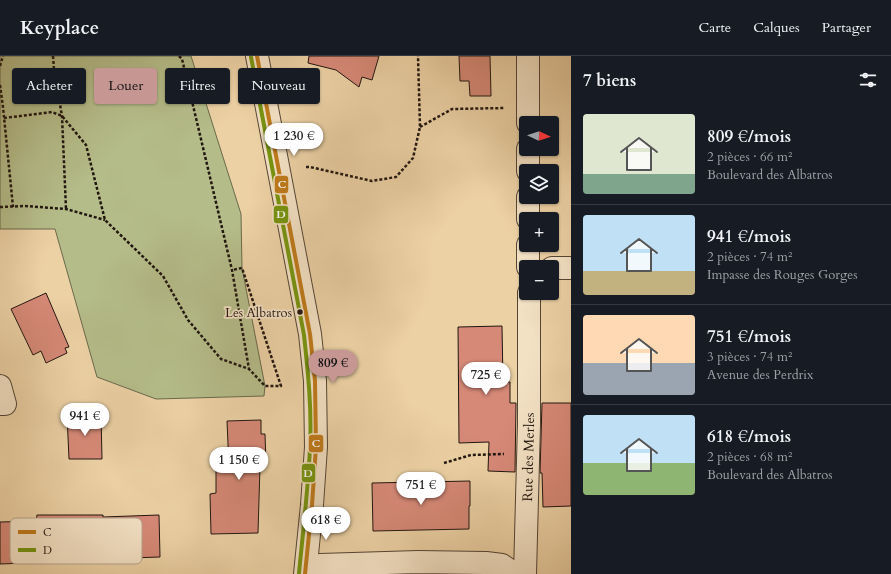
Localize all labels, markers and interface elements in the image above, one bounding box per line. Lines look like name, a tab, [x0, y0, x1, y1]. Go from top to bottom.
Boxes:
text: Keyplace	[20, 15, 99, 41]
text: Carte	[699, 18, 731, 37]
text: Calques	[753, 18, 800, 37]
text: Partager	[822, 18, 871, 37]
chip: Acheter	[12, 68, 86, 104]
chip: Louer	[94, 68, 157, 104]
chip: Filtres	[165, 68, 230, 104]
chip: Nouveau	[238, 68, 320, 104]
text: 7 biens	[583, 69, 636, 92]
icon: filters	[857, 69, 879, 91]
north arrow	[519, 116, 559, 156]
map controls	[519, 116, 559, 300]
pin: 1 230 €	[257, 123, 331, 157]
text: 809 €/mois	[707, 125, 791, 148]
text: 1 230 €	[273, 127, 315, 145]
icon: home	[615, 130, 663, 178]
text: 2 pièces · 66 m²	[707, 148, 792, 166]
button: layers	[519, 164, 559, 204]
text: Boulevard des Albatros	[707, 166, 833, 184]
line badge: C	[274, 175, 289, 194]
text: C	[278, 177, 287, 192]
line badge: D	[273, 205, 289, 224]
text: D	[276, 207, 286, 222]
button: +	[519, 212, 559, 252]
text: 941 €/mois	[707, 225, 791, 248]
icon: home	[615, 231, 663, 279]
text: 2 pièces · 74 m²	[707, 248, 792, 266]
button: −	[519, 260, 559, 300]
text: Impasse des Rouges Gorges	[707, 266, 858, 284]
place label: Les Albatros	[225, 304, 292, 322]
marker: Les Albatros	[295, 307, 305, 317]
text: 751 €/mois	[707, 325, 791, 348]
icon: home	[615, 331, 663, 379]
text: 3 pièces · 74 m²	[707, 348, 792, 366]
pin: 809 €	[305, 350, 361, 384]
text: 809 €	[317, 354, 349, 372]
pin: 725 €	[458, 362, 514, 396]
text: 725 €	[470, 366, 502, 384]
text: Avenue des Perdrix	[707, 366, 813, 384]
pin: 941 €	[57, 403, 113, 437]
text: 941 €	[69, 407, 101, 425]
street label: Rue des Merles	[518, 412, 539, 502]
text: 618 €/mois	[707, 425, 791, 448]
icon: home	[615, 431, 663, 479]
line badge: C	[308, 434, 324, 453]
text: C	[312, 436, 321, 451]
pin: 1 150 €	[202, 447, 276, 481]
text: 2 pièces · 68 m²	[707, 448, 792, 466]
text: 1 150 €	[218, 451, 260, 469]
line badge: D	[301, 463, 316, 483]
text: D	[303, 466, 313, 481]
text: Boulevard des Albatros	[707, 466, 833, 484]
pin: 751 €	[393, 472, 449, 506]
text: 751 €	[405, 476, 437, 494]
pin: 618 €	[298, 507, 354, 541]
text: 618 €	[310, 511, 342, 529]
legend	[10, 518, 142, 564]
text: C	[43, 525, 51, 540]
text: D	[43, 543, 52, 558]

